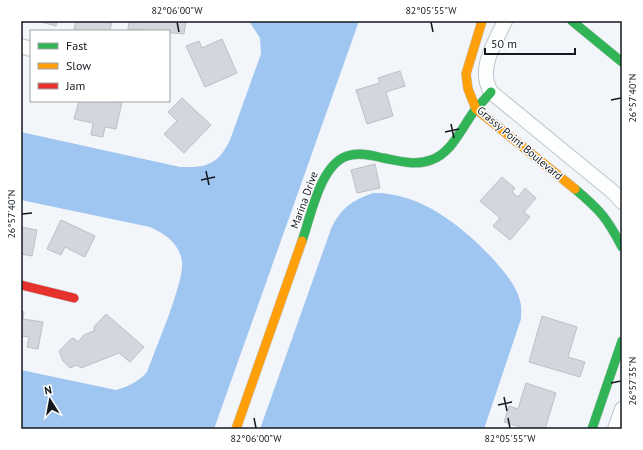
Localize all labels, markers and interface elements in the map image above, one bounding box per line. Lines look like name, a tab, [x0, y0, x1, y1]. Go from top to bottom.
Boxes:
text: 82°06'00"W	[151, 4, 203, 17]
text: 82°05'55"W	[405, 4, 457, 17]
legend	[30, 30, 170, 102]
scale bar	[485, 30, 575, 56]
text: 50 m	[491, 36, 517, 51]
text: Fast	[66, 38, 87, 53]
text: Slow	[66, 58, 91, 73]
text: 26°57'40"N	[626, 73, 639, 123]
text: Jam	[65, 78, 85, 93]
street label: Grassy Point Boulevard	[474, 103, 566, 183]
street label: Marina Drive	[287, 169, 321, 231]
text: 26°57'40"N	[5, 189, 18, 239]
text: 26°57'35"N	[626, 356, 639, 406]
north arrow	[30, 380, 70, 420]
text: N	[43, 383, 53, 398]
text: 82°06'00"W	[230, 432, 282, 445]
text: 82°05'55"W	[484, 432, 536, 445]

